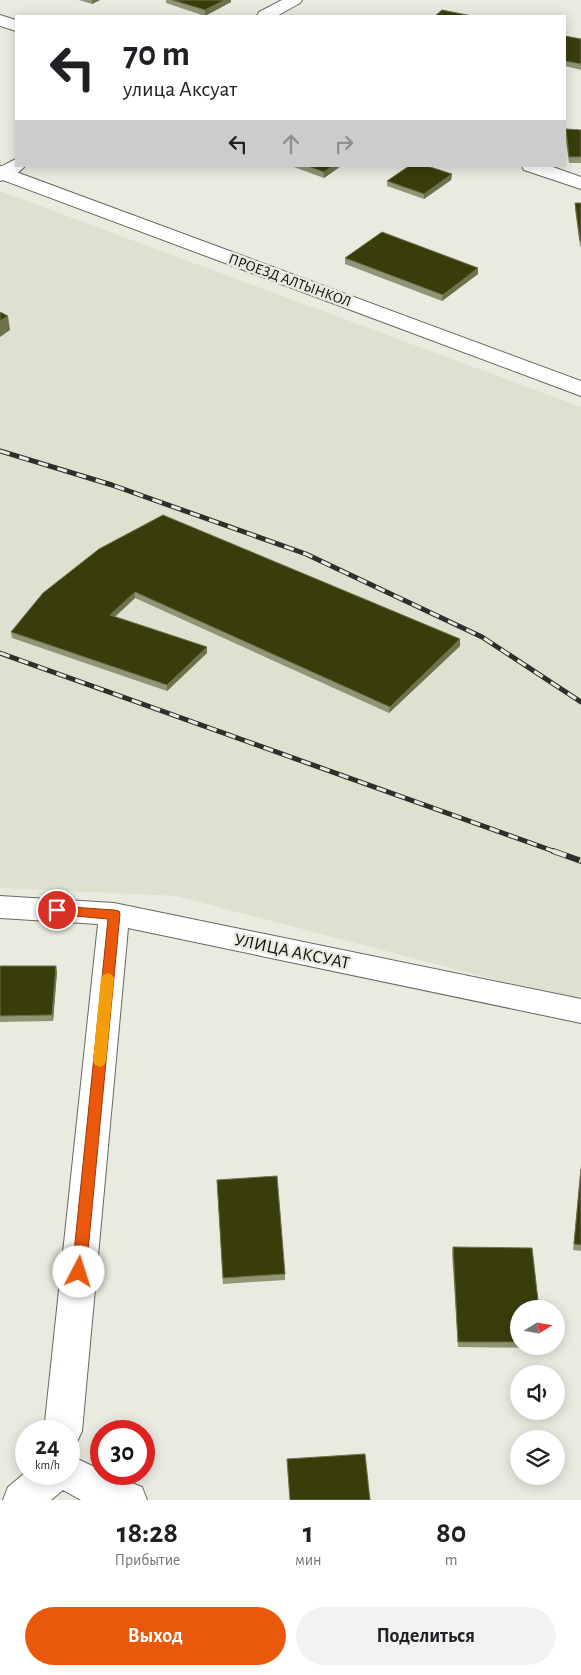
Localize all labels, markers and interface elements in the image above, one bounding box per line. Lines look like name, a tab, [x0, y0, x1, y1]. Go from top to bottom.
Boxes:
icon: left	[40, 35, 105, 100]
text: 70 m	[123, 37, 190, 72]
text: улица Аксуат	[123, 78, 237, 100]
icon: left	[224, 130, 252, 158]
icon: ahead	[277, 130, 305, 158]
icon: right	[330, 130, 358, 158]
street label: ПРОЕЗД АЛТЫНКОЛ	[226, 251, 353, 310]
pin	[36, 889, 78, 931]
icon: arrive	[43, 896, 71, 924]
street label: УЛИЦА АКСУАТ	[232, 931, 352, 973]
position arrow	[52, 1245, 104, 1297]
north arrow	[510, 1300, 565, 1355]
map controls	[510, 1300, 565, 1485]
button: sound	[510, 1365, 565, 1420]
speed limit sign: 30	[90, 1420, 155, 1485]
button: layers	[510, 1430, 565, 1485]
text: 24	[35, 1434, 60, 1459]
text: km/h	[35, 1459, 60, 1471]
text: 18:28	[117, 1518, 178, 1548]
text: 1	[303, 1518, 314, 1548]
text: 80	[436, 1518, 466, 1548]
text: Прибытие	[115, 1552, 180, 1568]
text: мин	[295, 1552, 322, 1568]
text: m	[445, 1552, 458, 1568]
button: Выход	[25, 1607, 286, 1665]
button: Поделиться	[296, 1607, 556, 1665]

